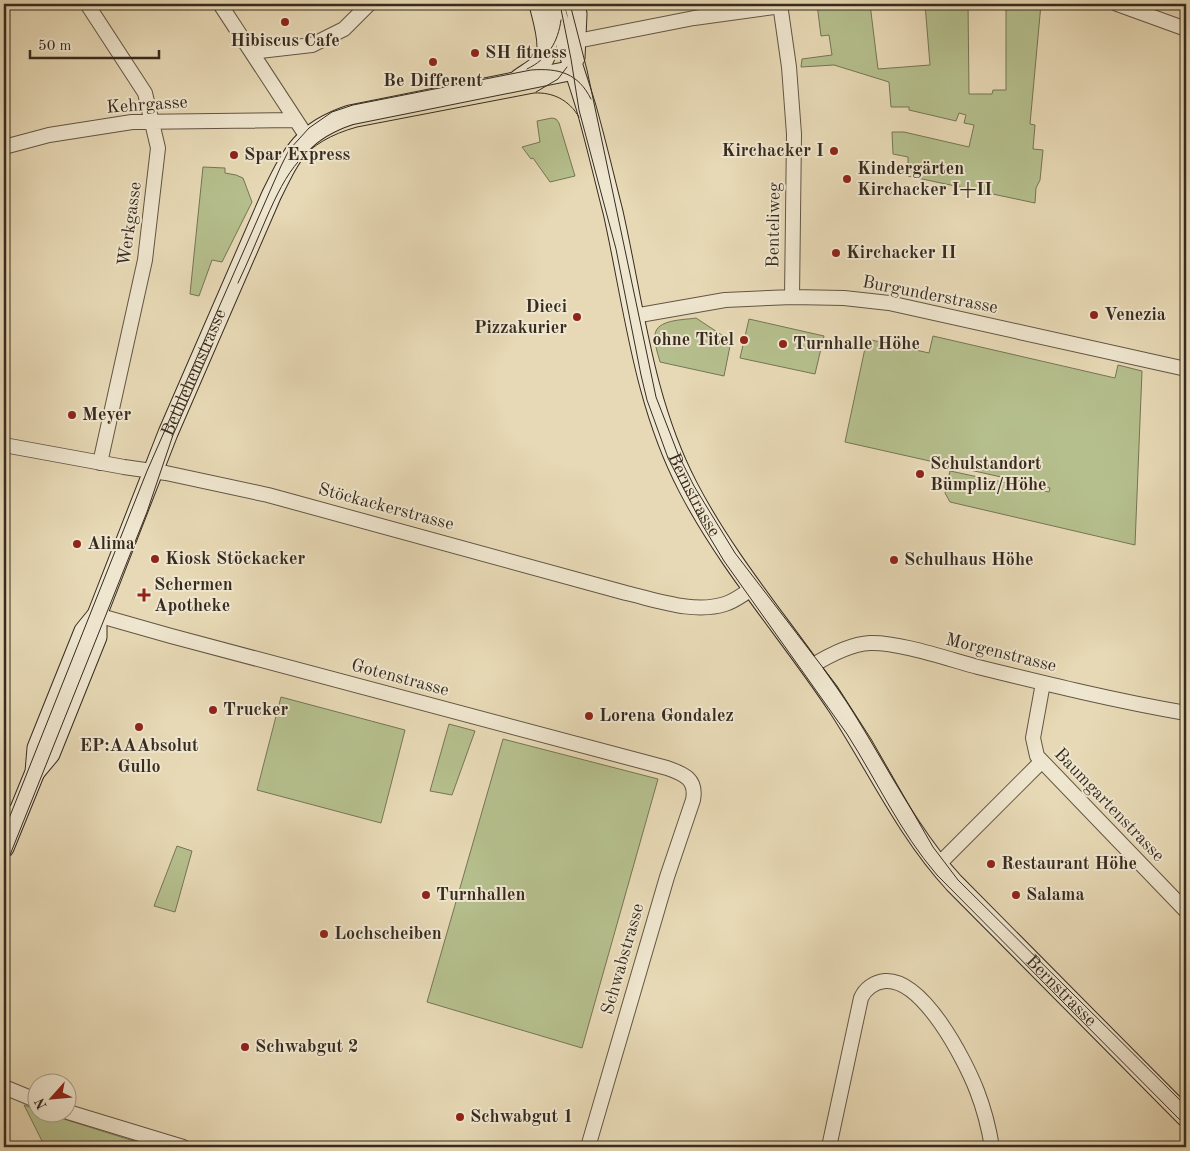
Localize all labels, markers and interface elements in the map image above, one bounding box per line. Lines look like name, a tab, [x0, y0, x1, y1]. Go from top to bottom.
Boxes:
marker: Hibiscus Cafe	[279, 16, 291, 28]
scale bar	[30, 28, 159, 60]
place label: Hibiscus Cafe	[230, 32, 340, 50]
text: 50 m	[38, 39, 72, 54]
place label: SH fitness	[485, 44, 567, 62]
marker: SH fitness	[469, 47, 481, 59]
marker: Be Different	[427, 56, 439, 68]
place label: Be Different	[383, 72, 483, 90]
street label: Kehrgasse	[106, 93, 188, 117]
place label: Kirchacker I	[722, 142, 824, 160]
marker: Kirchacker I	[828, 145, 840, 157]
place label: Spar Express	[244, 146, 351, 164]
marker: Spar Express	[228, 149, 240, 161]
place label: Kindergärten Kirchacker I+II	[857, 160, 992, 199]
marker: Kindergärten Kirchacker I+II	[841, 173, 853, 185]
street label: Werkgasse	[115, 181, 145, 267]
street label: Benteliweg	[764, 182, 784, 268]
place label: Kirchacker II	[846, 244, 956, 262]
marker: Kirchacker II	[830, 247, 842, 259]
street label: Burgunderstrasse	[861, 273, 999, 317]
place label: Dieci Pizzakurier	[474, 298, 567, 337]
street label: Bethlehemstrasse	[159, 306, 230, 439]
place label: Venezia	[1104, 306, 1166, 324]
marker: Venezia	[1088, 309, 1100, 321]
marker: Dieci Pizzakurier	[571, 311, 583, 323]
place label: ohne Titel	[652, 331, 734, 349]
marker: ohne Titel	[738, 334, 750, 346]
place label: Turnhalle Höhe	[793, 335, 920, 353]
marker: Turnhalle Höhe	[777, 338, 789, 350]
place label: Meyer	[82, 406, 132, 424]
marker: Meyer	[66, 409, 78, 421]
street label: Bernstrasse	[664, 450, 724, 540]
place label: Schulstandort Bümpliz/Höhe	[930, 455, 1047, 494]
marker: Schulstandort Bümpliz/Höhe	[914, 468, 926, 480]
street label: Stöckackerstrasse	[316, 480, 456, 534]
place label: Alima	[87, 535, 135, 553]
marker: Alima	[71, 538, 83, 550]
place label: Kiosk Stöckacker	[165, 550, 306, 568]
place label: Schulhaus Höhe	[904, 551, 1034, 569]
marker: Kiosk Stöckacker	[149, 553, 161, 565]
marker: Schulhaus Höhe	[888, 554, 900, 566]
place label: Schermen Apotheke	[154, 576, 233, 615]
marker: Schermen Apotheke	[138, 589, 150, 601]
street label: Morgenstrasse	[944, 631, 1058, 675]
street label: Gotenstrasse	[349, 656, 451, 700]
place label: Trucker	[223, 701, 289, 719]
marker: Trucker	[207, 704, 219, 716]
place label: Lorena Gondalez	[599, 707, 734, 725]
marker: Lorena Gondalez	[583, 710, 595, 722]
marker: EP:AAAbsolut Gullo	[133, 721, 145, 733]
place label: EP:AAAbsolut Gullo	[79, 737, 199, 776]
street label: Baumgartenstrasse	[1050, 745, 1168, 865]
place label: Restaurant Höhe	[1001, 855, 1137, 873]
marker: Restaurant Höhe	[985, 858, 997, 870]
place label: Turnhallen	[436, 886, 525, 904]
place label: Salama	[1026, 886, 1085, 904]
marker: Turnhallen	[420, 889, 432, 901]
marker: Salama	[1010, 889, 1022, 901]
street label: Schwabstrasse	[599, 901, 647, 1017]
place label: Lochscheiben	[334, 925, 442, 943]
marker: Lochscheiben	[318, 928, 330, 940]
street label: Bernstrasse	[1022, 952, 1100, 1030]
place label: Schwabgut 2	[255, 1038, 358, 1056]
marker: Schwabgut 2	[239, 1041, 251, 1053]
north arrow	[28, 1074, 78, 1124]
text: N	[33, 1095, 50, 1111]
place label: Schwabgut 1	[470, 1108, 573, 1126]
marker: Schwabgut 1	[454, 1111, 466, 1123]

